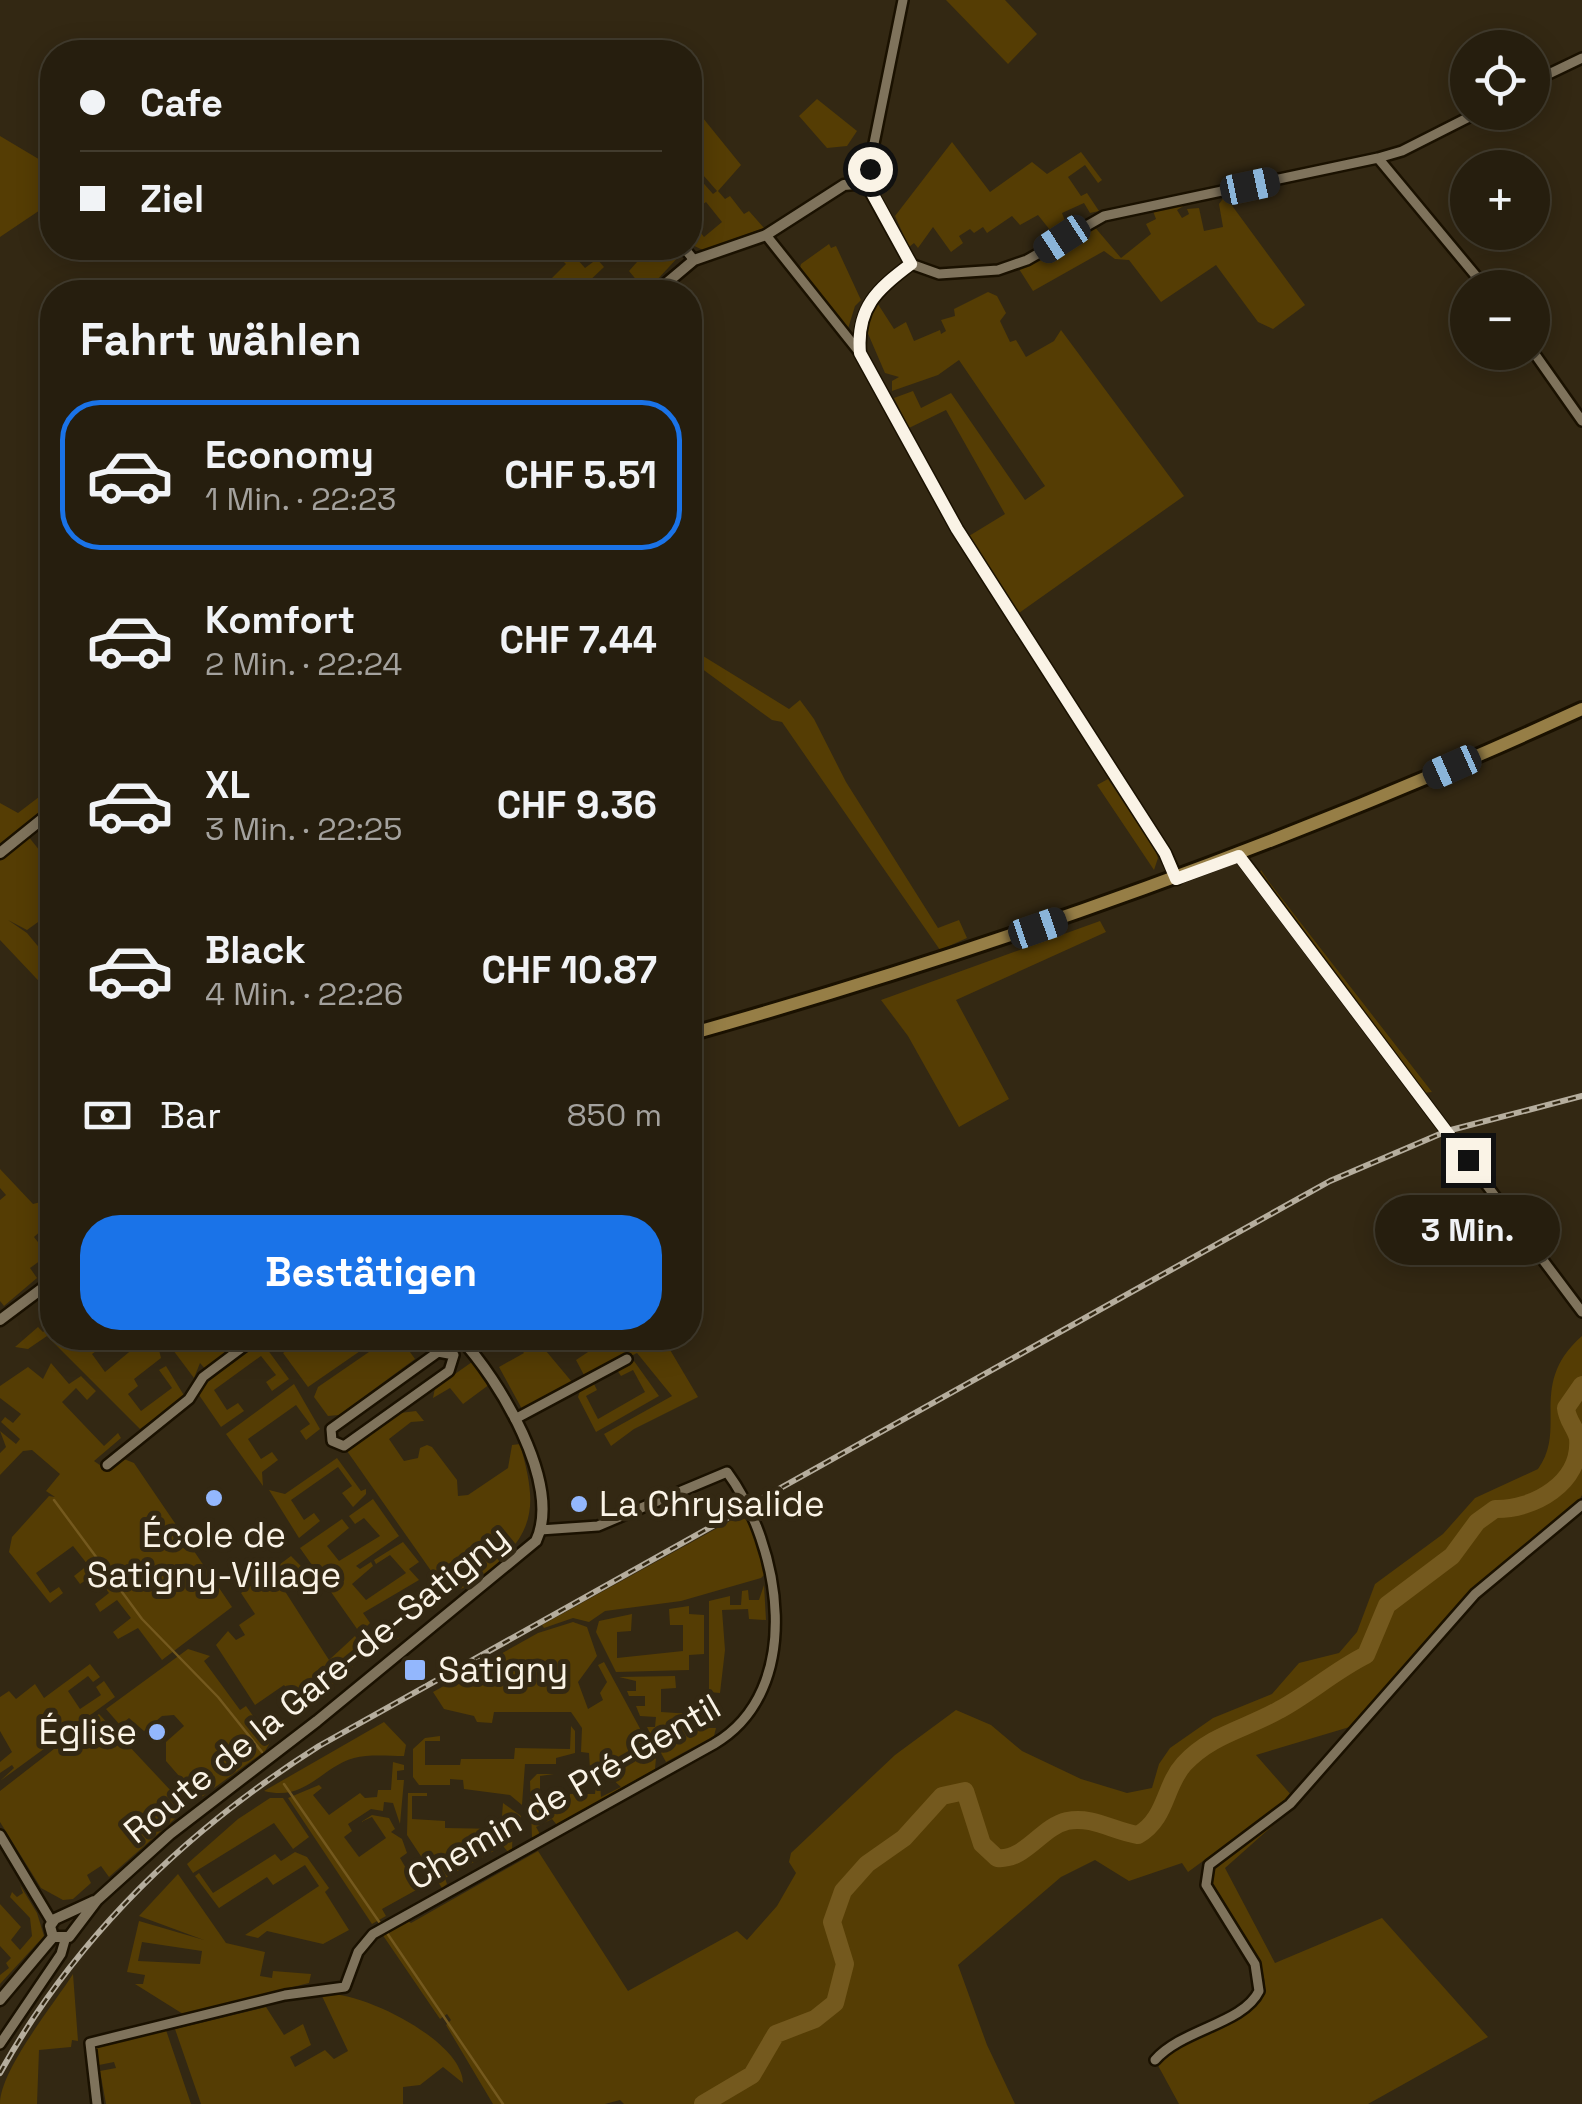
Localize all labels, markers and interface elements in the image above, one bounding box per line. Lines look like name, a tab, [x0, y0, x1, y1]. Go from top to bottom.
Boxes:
map controls	[1450, 30, 1550, 370]
button: locate	[1450, 30, 1550, 130]
text: Cafe	[140, 79, 223, 127]
route start	[848, 147, 893, 192]
button: +	[1450, 150, 1550, 250]
car	[1218, 165, 1282, 207]
text: Ziel	[140, 175, 204, 223]
car	[1029, 210, 1095, 268]
button: −	[1450, 270, 1550, 370]
text: Fahrt wählen	[80, 311, 362, 368]
icon: car	[85, 430, 175, 520]
text: Economy	[205, 431, 374, 479]
text: CHF 5.51	[504, 451, 657, 499]
text: 1 Min. · 22:23	[205, 479, 396, 519]
icon: car	[85, 595, 175, 685]
text: Komfort	[205, 596, 355, 644]
text: CHF 7.44	[500, 616, 657, 664]
text: 2 Min. · 22:24	[205, 644, 402, 684]
car	[1418, 741, 1486, 793]
icon: car	[85, 760, 175, 850]
text: XL	[205, 761, 250, 809]
text: CHF 9.36	[497, 781, 657, 829]
text: 3 Min. · 22:25	[205, 809, 402, 849]
car	[1005, 904, 1071, 952]
icon: car	[85, 925, 175, 1015]
text: Black	[205, 926, 306, 974]
text: CHF 10.87	[482, 946, 657, 994]
text: 4 Min. · 22:26	[205, 974, 403, 1014]
icon: cash	[80, 1088, 135, 1143]
text: Bar	[160, 1091, 221, 1139]
text: 850 m	[567, 1095, 662, 1135]
route end	[1446, 1138, 1491, 1183]
callout: 3 Min.	[1376, 1195, 1560, 1265]
text: 3 Min.	[1421, 1210, 1514, 1250]
button: Bestätigen	[80, 1215, 662, 1330]
place label: La Chrysalide	[599, 1482, 825, 1526]
marker: École de Satigny-Village	[203, 1487, 225, 1509]
marker: La Chrysalide	[568, 1493, 590, 1515]
place label: École de Satigny-Village	[87, 1513, 341, 1597]
street label: Route de la Gare-de-Satigny	[115, 1515, 517, 1853]
place label: Satigny	[438, 1648, 568, 1692]
marker: Satigny	[402, 1657, 428, 1683]
street label: Chemin de Pré-Gentil	[400, 1684, 728, 1900]
place label: Église	[39, 1710, 137, 1754]
marker: Église	[146, 1721, 168, 1743]

